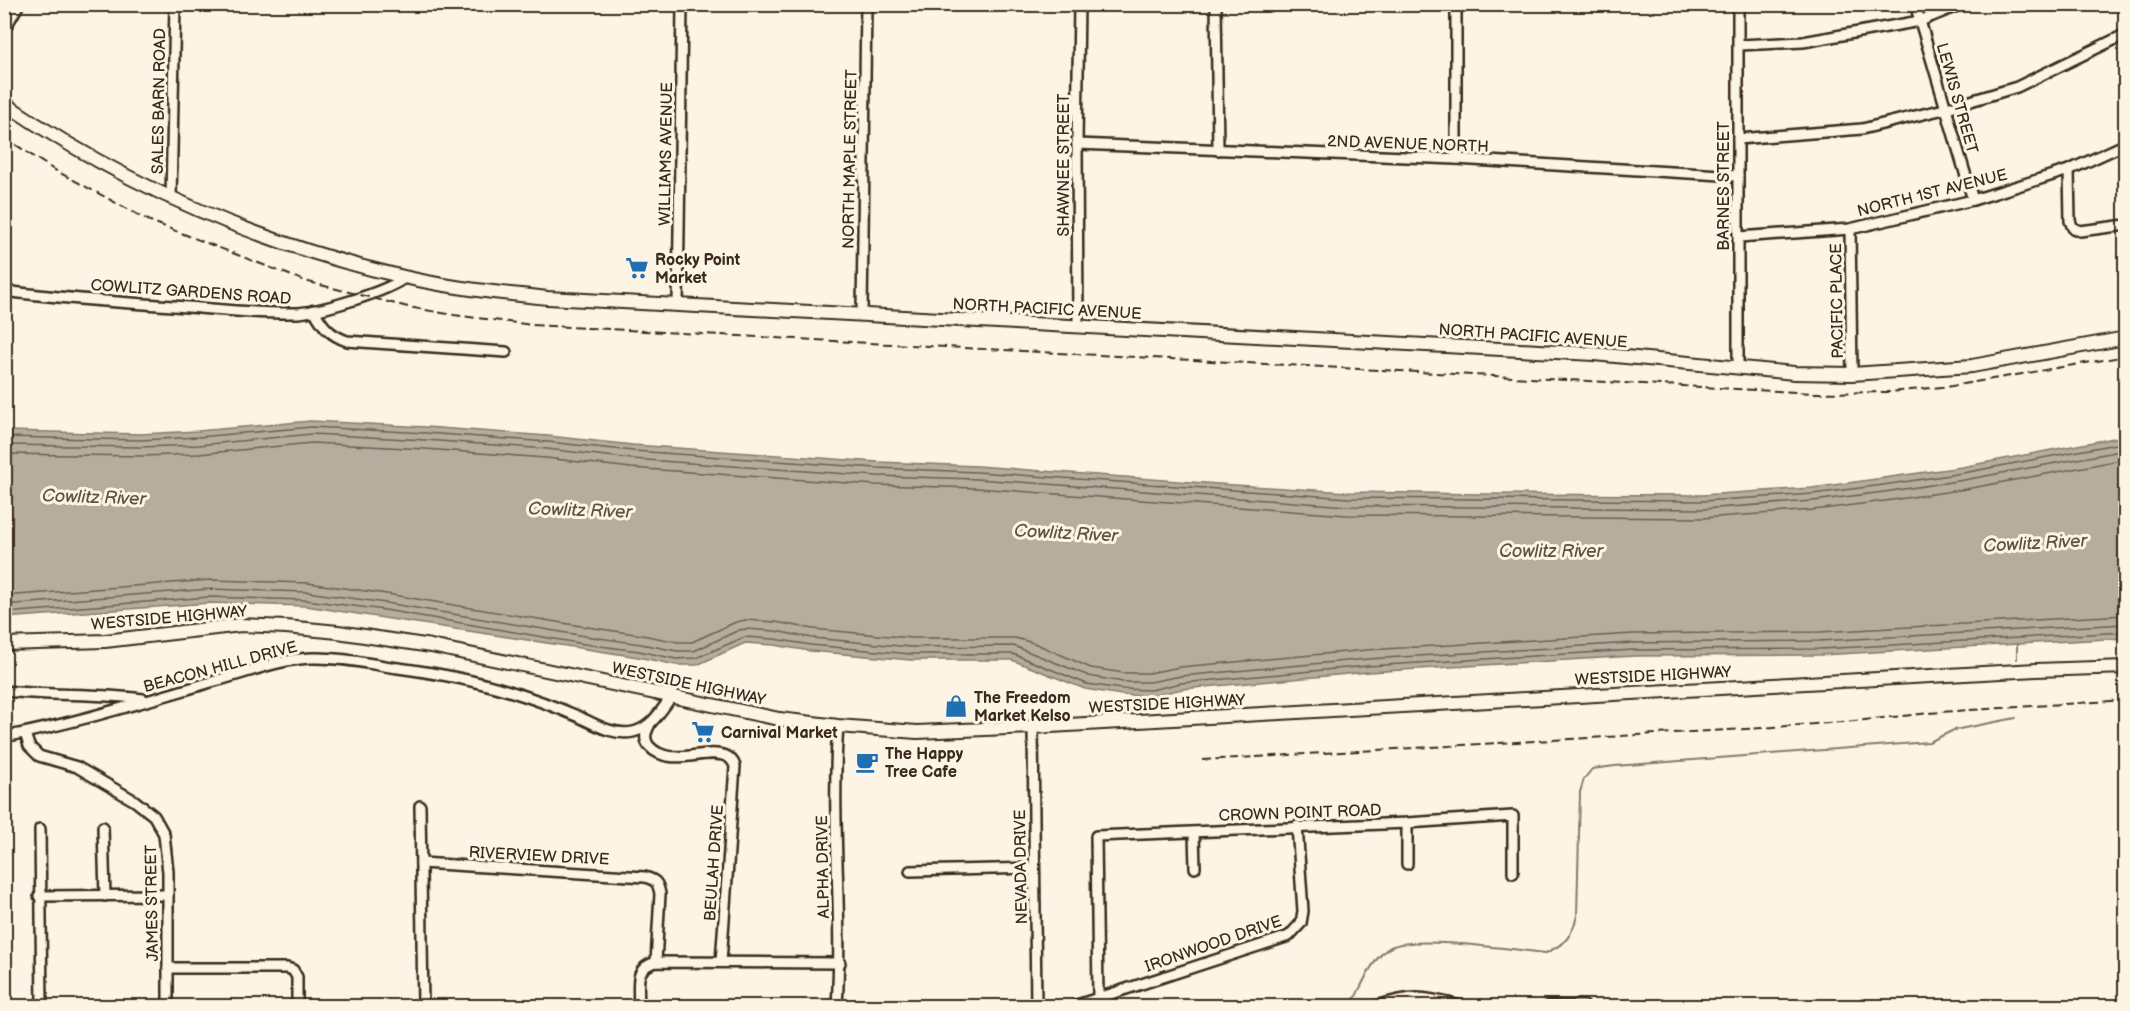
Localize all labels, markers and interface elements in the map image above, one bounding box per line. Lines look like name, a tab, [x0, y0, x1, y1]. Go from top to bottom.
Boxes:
street label: SALES BARN ROAD	[149, 28, 170, 174]
street label: LEWIS STREET	[1932, 41, 1982, 156]
street label: NORTH MAPLE STREET	[839, 69, 862, 249]
street label: WILLIAMS AVENUE	[656, 82, 677, 226]
street label: SHAWNEE STREET	[1055, 93, 1074, 236]
street label: BARNES STREET	[1715, 121, 1734, 251]
street label: 2ND AVENUE NORTH	[1327, 132, 1489, 157]
street label: NORTH 1ST AVENUE	[1855, 166, 2009, 221]
street label: PACIFIC PLACE	[1827, 243, 1848, 359]
place label: Rocky Point Market	[655, 251, 741, 288]
supermarket icon: Rocky Point Market	[624, 255, 650, 281]
street label: COWLITZ GARDENS ROAD	[90, 276, 292, 309]
street label: NORTH PACIFIC AVENUE	[952, 295, 1142, 324]
street label: NORTH PACIFIC AVENUE	[1438, 320, 1628, 353]
water label: Cowlitz River	[42, 485, 148, 510]
water label: Cowlitz River	[528, 498, 634, 523]
water label: Cowlitz River	[1013, 520, 1120, 547]
water label: Cowlitz River	[1983, 530, 2089, 557]
water label: Cowlitz River	[1499, 541, 1604, 562]
street label: WESTSIDE HIGHWAY	[90, 602, 249, 635]
street label: BEACON HILL DRIVE	[141, 638, 299, 697]
street label: WESTSIDE HIGHWAY	[610, 659, 768, 710]
street label: WESTSIDE HIGHWAY	[1574, 663, 1732, 690]
place label: The Freedom Market Kelso	[974, 689, 1071, 726]
street label: WESTSIDE HIGHWAY	[1088, 691, 1246, 718]
shop icon: The Freedom Market Kelso	[943, 693, 969, 719]
supermarket icon: Carnival Market	[690, 719, 716, 745]
place label: Carnival Market	[721, 724, 838, 743]
place label: The Happy Tree Cafe	[885, 745, 964, 782]
cafe icon: The Happy Tree Cafe	[854, 749, 880, 775]
street label: CROWN POINT ROAD	[1218, 801, 1382, 826]
street label: BEULAH DRIVE	[701, 804, 728, 922]
street label: NEVADA DRIVE	[1011, 809, 1032, 924]
street label: ALPHA DRIVE	[813, 815, 834, 919]
street label: RIVERVIEW DRIVE	[468, 843, 610, 870]
street label: JAMES STREET	[142, 844, 163, 961]
street label: IRONWOOD DRIVE	[1143, 912, 1284, 977]

